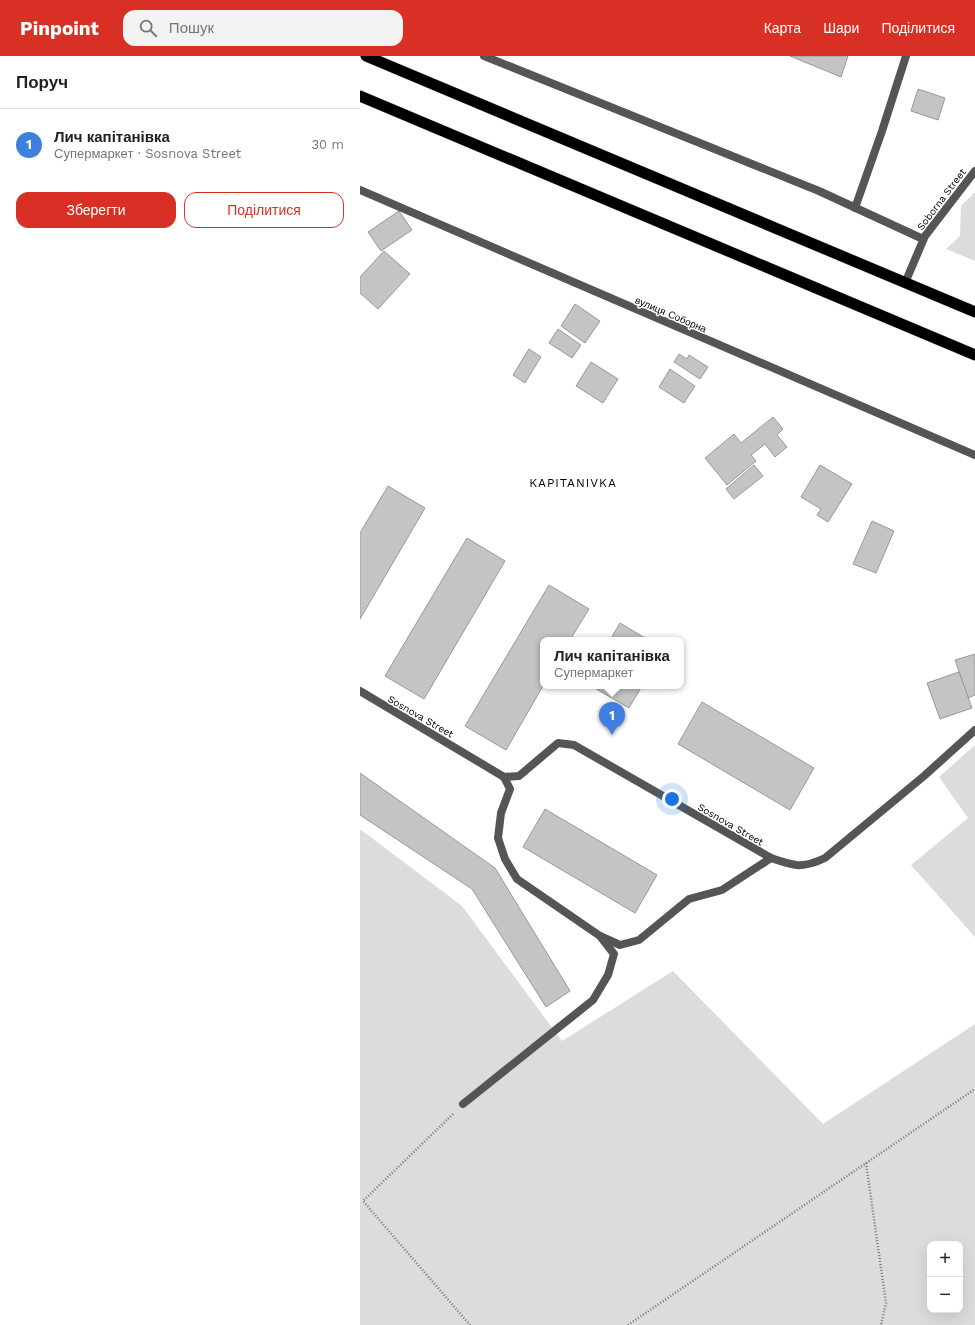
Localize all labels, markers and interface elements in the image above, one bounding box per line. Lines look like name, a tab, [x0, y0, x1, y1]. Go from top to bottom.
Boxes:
search box	[123, 10, 403, 46]
text: Pinpoint	[20, 17, 99, 40]
icon: search	[137, 17, 159, 39]
text: Пошук	[169, 19, 214, 37]
text: Карта	[764, 20, 801, 36]
text: Шари	[823, 20, 859, 36]
text: Поділитися	[881, 20, 955, 36]
text: Поруч	[16, 72, 68, 92]
text: Лич капітанівка	[54, 128, 170, 146]
text: 1	[26, 137, 32, 152]
text: 30 m	[312, 137, 344, 152]
text: Супермаркет · Sosnova Street	[54, 146, 241, 161]
street label: Soborna Street	[915, 166, 969, 232]
button: Зберегти	[16, 192, 176, 228]
button: Поділитися	[184, 192, 344, 228]
street label: вулиця Соборна	[633, 294, 709, 335]
district label: KAPITANIVKA	[529, 476, 617, 490]
popup	[540, 637, 684, 689]
text: Лич капітанівка	[554, 647, 670, 665]
text: Супермаркет	[554, 665, 633, 680]
street label: Sosnova Street	[386, 693, 456, 740]
pin: 1	[599, 702, 625, 735]
your location	[662, 789, 682, 809]
street label: Sosnova Street	[696, 801, 766, 848]
map controls	[927, 1241, 963, 1313]
button: +	[927, 1241, 963, 1277]
button: −	[927, 1277, 963, 1313]

